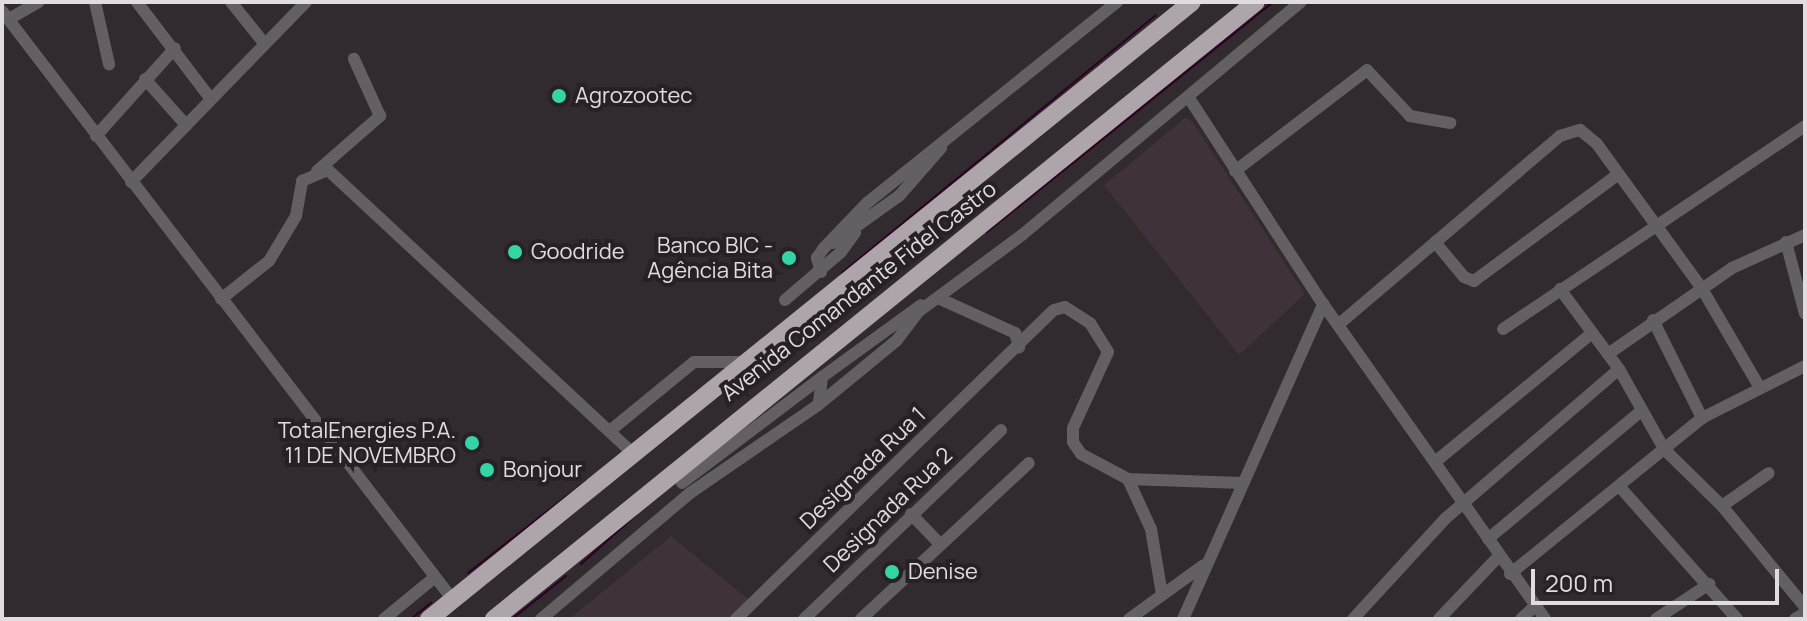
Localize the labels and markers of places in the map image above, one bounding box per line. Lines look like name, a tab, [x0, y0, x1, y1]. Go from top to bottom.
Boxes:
place label: Agrozootec	[575, 83, 692, 109]
marker: Agrozootec	[550, 87, 568, 105]
place label: Banco BIC - Agência Bita	[647, 232, 773, 284]
place label: Goodride	[531, 239, 625, 265]
marker: Goodride	[506, 243, 524, 261]
marker: Banco BIC - Agência Bita	[780, 249, 798, 267]
place label: TotalEnergies P.A. 11 DE NOVEMBRO	[278, 417, 456, 468]
marker: TotalEnergies P.A. 11 DE NOVEMBRO	[463, 434, 481, 452]
place label: Bonjour	[503, 457, 582, 483]
marker: Bonjour	[478, 461, 496, 479]
place label: Denise	[908, 559, 978, 585]
marker: Denise	[883, 563, 901, 581]

